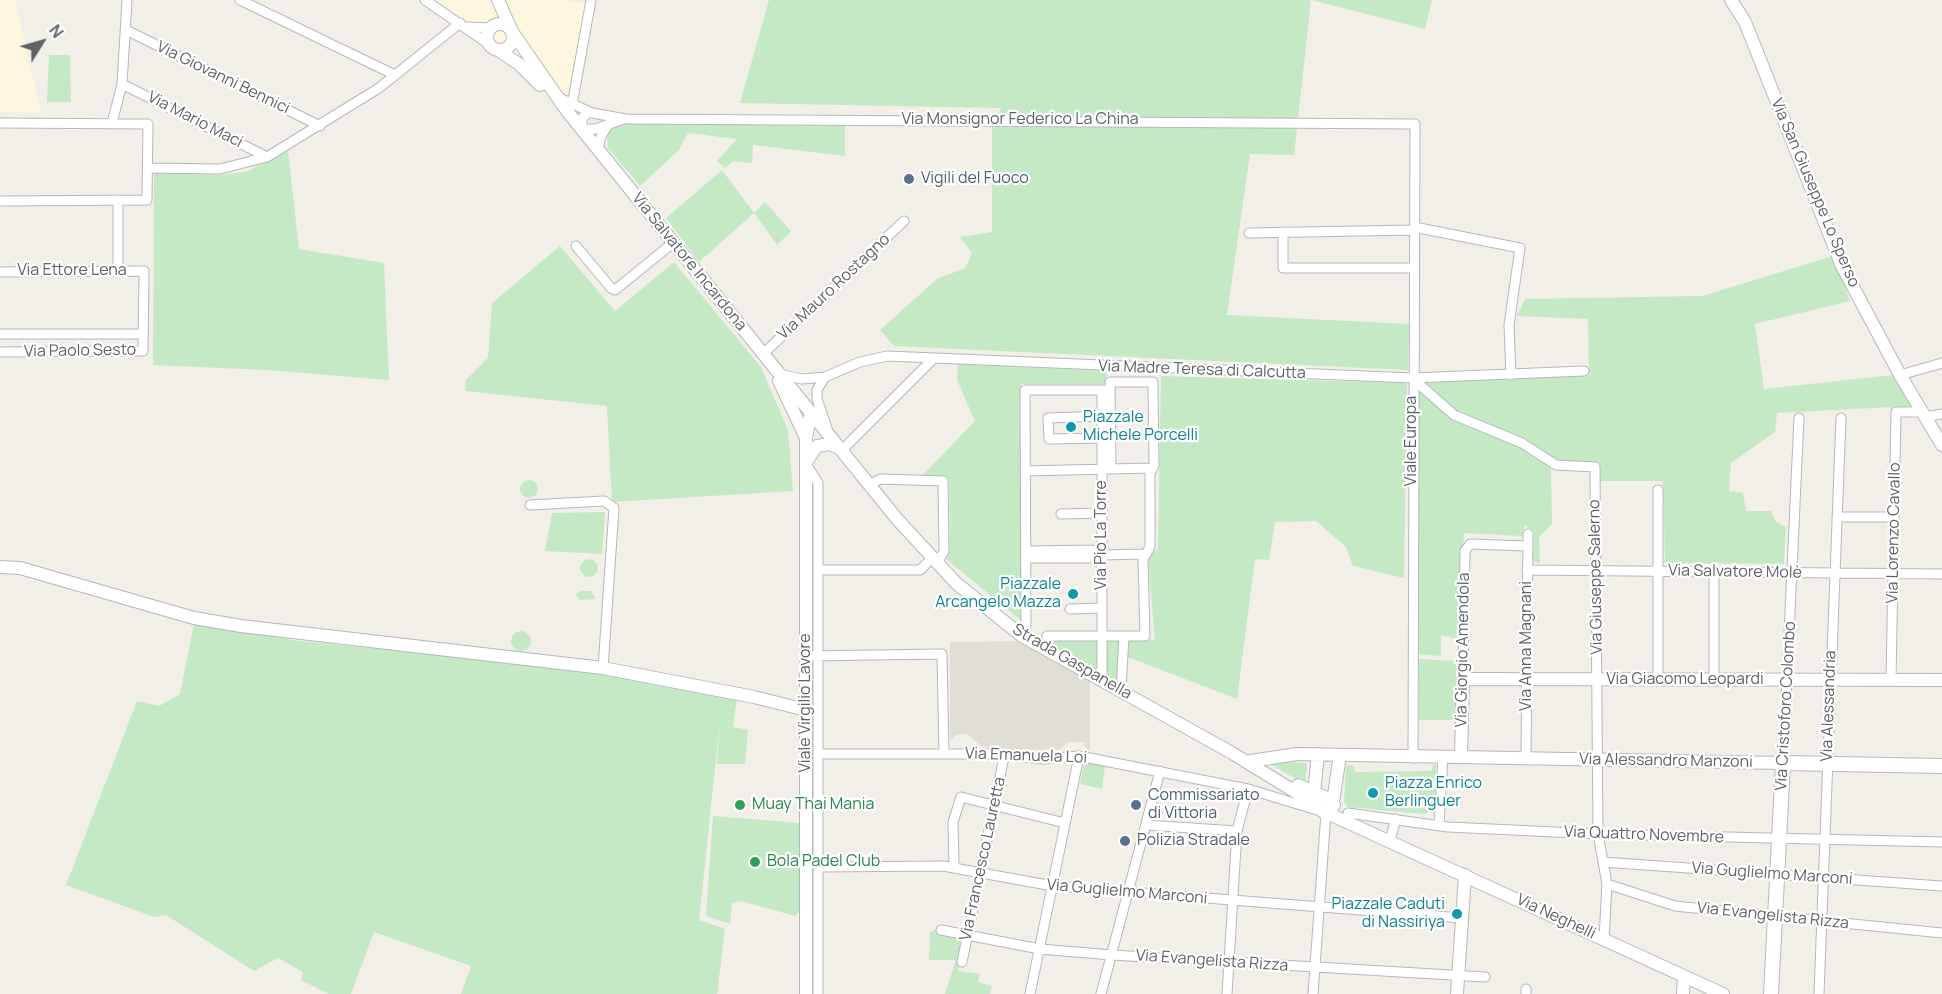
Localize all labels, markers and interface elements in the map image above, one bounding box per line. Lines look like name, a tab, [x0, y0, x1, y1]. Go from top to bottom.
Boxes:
north arrow	[12, 12, 72, 72]
text: N	[44, 20, 69, 42]
street label: Via Giovanni Bennici	[153, 37, 293, 119]
street label: Via Mario Maci	[144, 88, 246, 152]
street label: Via San Giuseppe Lo Sperso	[1767, 96, 1863, 290]
street label: Via Monsignor Federico La China	[901, 110, 1139, 130]
place label: Vigili del Fuoco	[921, 169, 1029, 189]
marker: Vigili del Fuoco	[902, 172, 916, 186]
street label: Via Salvatore Incardona	[628, 189, 750, 335]
street label: Via Mauro Rostagno	[774, 230, 894, 344]
street label: Via Ettore Lena	[17, 261, 127, 281]
street label: Via Paolo Sesto	[24, 340, 136, 362]
street label: Via Madre Teresa di Calcutta	[1098, 357, 1306, 383]
street label: Viale Europa	[1402, 396, 1422, 486]
place label: Piazzale Michele Porcelli	[1083, 408, 1198, 446]
marker: Piazzale Michele Porcelli	[1064, 420, 1078, 434]
street label: Via Lorenzo Cavallo	[1883, 462, 1905, 604]
street label: Via Pio La Torre	[1092, 480, 1112, 590]
street label: Via Giuseppe Salerno	[1585, 499, 1607, 655]
street label: Via Salvatore Molè	[1668, 561, 1802, 583]
street label: Via Giorgio Amendola	[1452, 572, 1474, 728]
place label: Piazzale Arcangelo Mazza	[935, 575, 1061, 613]
street label: Via Anna Magnani	[1517, 581, 1537, 711]
marker: Piazzale Arcangelo Mazza	[1066, 587, 1080, 601]
street label: Strada Gaspanella	[1009, 620, 1135, 704]
street label: Via Cristoforo Colombo	[1772, 621, 1800, 791]
street label: Viale Virgilio Lavore	[796, 633, 816, 773]
street label: Via Alessandria	[1817, 650, 1841, 762]
street label: Via Giacomo Leopardi	[1606, 670, 1764, 690]
street label: Via Emanuela Loi	[965, 744, 1087, 768]
street label: Via Alessandro Manzoni	[1579, 750, 1753, 772]
place label: Piazza Enrico Berlinguer	[1385, 774, 1482, 812]
street label: Via Francesco Lauretta	[956, 775, 1010, 943]
place label: Commissariato di Vittoria	[1148, 786, 1259, 824]
marker: Piazza Enrico Berlinguer	[1366, 786, 1380, 800]
place label: Muay Thai Mania	[752, 795, 874, 815]
marker: Muay Thai Mania	[733, 798, 747, 812]
marker: Commissariato di Vittoria	[1129, 798, 1143, 812]
street label: Via Quattro Novembre	[1564, 823, 1724, 847]
place label: Polizia Stradale	[1137, 831, 1250, 851]
marker: Polizia Stradale	[1118, 834, 1132, 848]
place label: Bola Padel Club	[767, 852, 880, 872]
marker: Bola Padel Club	[748, 855, 762, 869]
street label: Via Guglielmo Marconi	[1691, 859, 1853, 889]
street label: Via Guglielmo Marconi	[1046, 875, 1208, 909]
street label: Via Neghelli	[1513, 890, 1599, 944]
place label: Piazzale Caduti di Nassiriya	[1332, 895, 1445, 933]
street label: Via Evangelista Rizza	[1696, 898, 1850, 934]
marker: Piazzale Caduti di Nassiriya	[1450, 907, 1464, 921]
street label: Via Evangelista Rizza	[1135, 946, 1289, 976]

